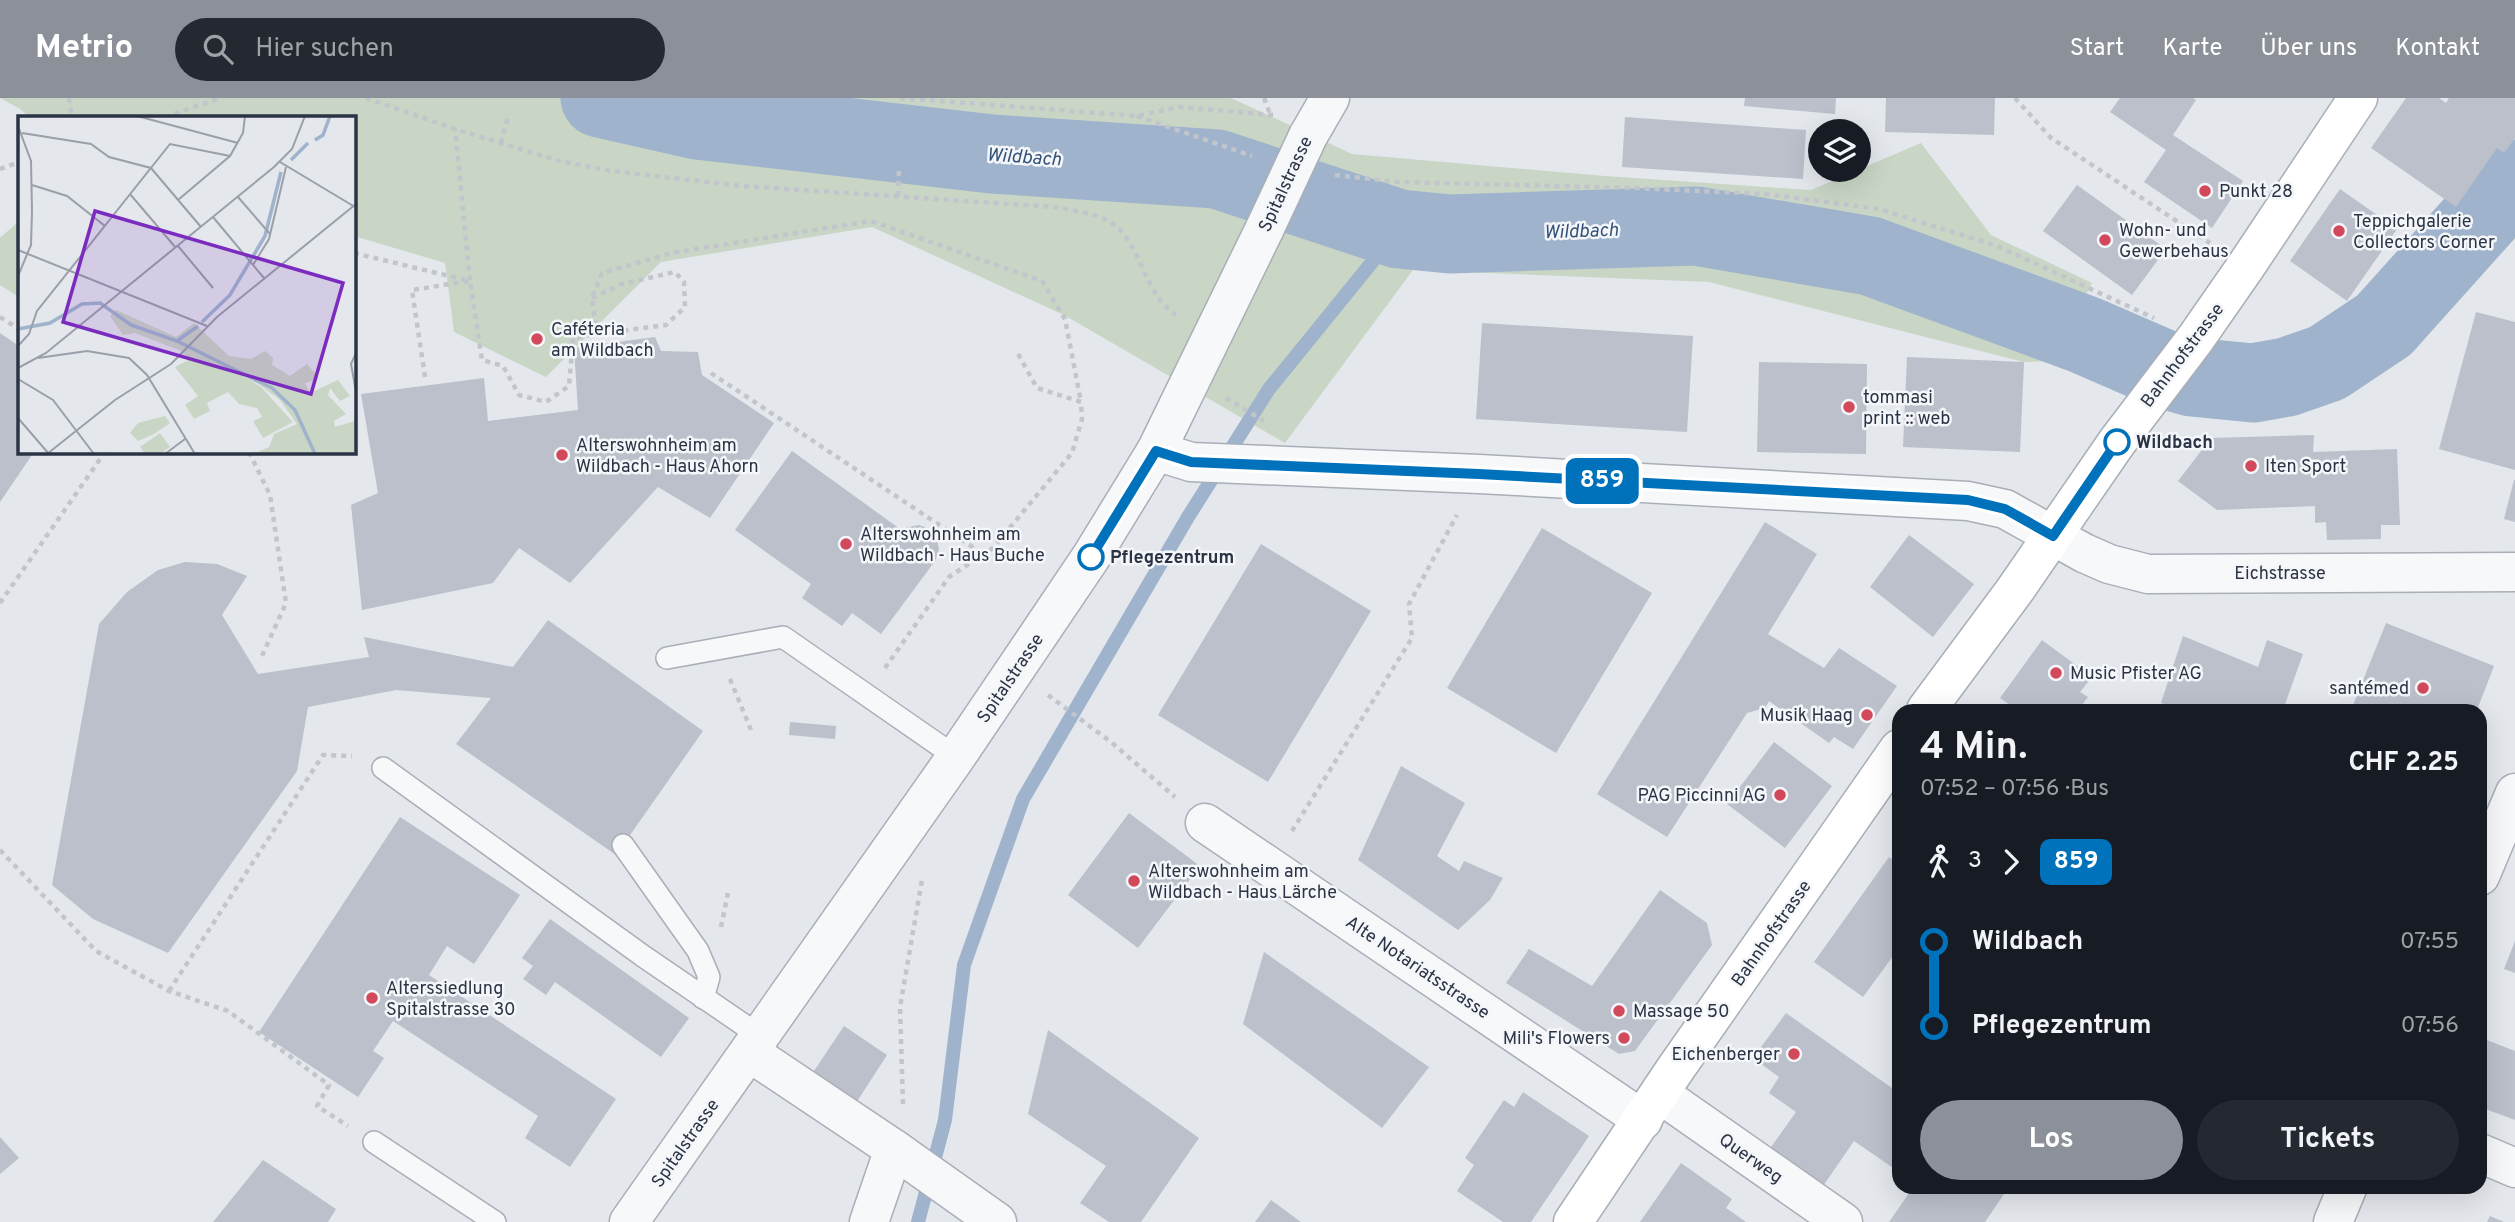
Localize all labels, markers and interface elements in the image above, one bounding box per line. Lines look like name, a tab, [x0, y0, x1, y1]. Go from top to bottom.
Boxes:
search box	[175, 18, 665, 81]
text: Metrio	[35, 28, 133, 70]
icon: search	[199, 30, 237, 68]
text: Hier suchen	[255, 33, 394, 66]
text: Start	[2070, 34, 2124, 64]
text: Karte	[2162, 34, 2222, 64]
text: Über uns	[2260, 34, 2357, 64]
text: Kontakt	[2395, 34, 2480, 64]
inset map	[18, 116, 355, 453]
map controls	[1808, 119, 1871, 182]
button: layers	[1808, 119, 1871, 182]
street label: Spitalstrasse	[1254, 133, 1319, 236]
water label: Wildbach	[986, 143, 1063, 173]
place label: Punkt 28	[2219, 181, 2293, 204]
marker: Punkt 28	[2197, 183, 2213, 199]
place label: Teppichgalerie Collectors Corner	[2353, 211, 2495, 255]
water label: Wildbach	[1543, 219, 1620, 245]
place label: Wohn- und Gewerbehaus	[2119, 220, 2229, 264]
marker: Teppichgalerie Collectors Corner	[2331, 223, 2347, 239]
marker: Wohn- und Gewerbehaus	[2097, 232, 2113, 248]
street label: Bahnhofstrasse	[2137, 299, 2230, 413]
place label: Caféteria am Wildbach	[551, 319, 654, 363]
marker: Caféteria am Wildbach	[529, 331, 545, 347]
place label: tommasi print :: web	[1863, 387, 1950, 431]
marker: tommasi print :: web	[1841, 399, 1857, 415]
marker: Wildbach	[2104, 429, 2130, 455]
place label: Wildbach	[2136, 432, 2213, 455]
place label: Alterswohnheim am Wildbach - Haus Ahorn	[576, 435, 759, 479]
marker: Alterswohnheim am Wildbach - Haus Ahorn	[554, 447, 570, 463]
place label: Iten Sport	[2265, 456, 2346, 479]
line badge: 859	[1562, 458, 1642, 504]
marker: Iten Sport	[2243, 458, 2259, 474]
text: 859	[1580, 466, 1624, 496]
place label: Alterswohnheim am Wildbach - Haus Buche	[860, 524, 1045, 568]
marker: Alterswohnheim am Wildbach - Haus Buche	[838, 536, 854, 552]
marker: Pflegezentrum	[1078, 544, 1104, 570]
place label: Pflegezentrum	[1110, 547, 1234, 570]
street label: Eichstrasse	[2234, 563, 2326, 586]
street label: Spitalstrasse	[973, 630, 1050, 728]
place label: Music Pfister AG	[2070, 663, 2202, 686]
marker: Music Pfister AG	[2048, 665, 2064, 681]
place label: santémed	[2329, 678, 2409, 701]
marker: santémed	[2415, 680, 2431, 696]
place label: Musik Haag	[1760, 705, 1853, 728]
marker: Musik Haag	[1859, 707, 1875, 723]
text: 4 Min.	[1920, 724, 2027, 773]
text: CHF 2.25	[2349, 747, 2459, 780]
text: 07:52 – 07:56 · Bus	[1920, 775, 2109, 804]
place label: PAG Piccinni AG	[1637, 785, 1766, 808]
marker: PAG Piccinni AG	[1772, 787, 1788, 803]
icon: walk	[1920, 843, 1958, 881]
icon: forward	[1992, 843, 2030, 881]
text: 3	[1968, 847, 1982, 876]
text: 859	[2054, 847, 2098, 877]
place label: Alterswohnheim am Wildbach - Haus Lärche	[1148, 861, 1337, 905]
marker: Alterswohnheim am Wildbach - Haus Lärche	[1126, 873, 1142, 889]
street label: Bahnhofstrasse	[1727, 876, 1817, 991]
street label: Alte Notariatsstrasse	[1341, 911, 1494, 1025]
text: Wildbach	[1972, 926, 2083, 959]
text: 07:55	[2400, 928, 2459, 957]
place label: Alterssiedlung Spitalstrasse 30	[386, 978, 516, 1022]
marker: Alterssiedlung Spitalstrasse 30	[364, 990, 380, 1006]
place label: Massage 50	[1633, 1001, 1730, 1024]
marker: Massage 50	[1611, 1003, 1627, 1019]
text: Pflegezentrum	[1972, 1010, 2151, 1043]
text: 07:56	[2401, 1012, 2459, 1041]
place label: Mili's Flowers	[1503, 1028, 1610, 1051]
marker: Mili's Flowers	[1616, 1030, 1632, 1046]
place label: Eichenberger	[1672, 1044, 1780, 1067]
marker: Eichenberger	[1786, 1046, 1802, 1062]
street label: Spitalstrasse	[647, 1095, 725, 1193]
button: Los	[1920, 1100, 2183, 1180]
button: Tickets	[2197, 1100, 2459, 1180]
street label: Querweg	[1714, 1129, 1787, 1190]

